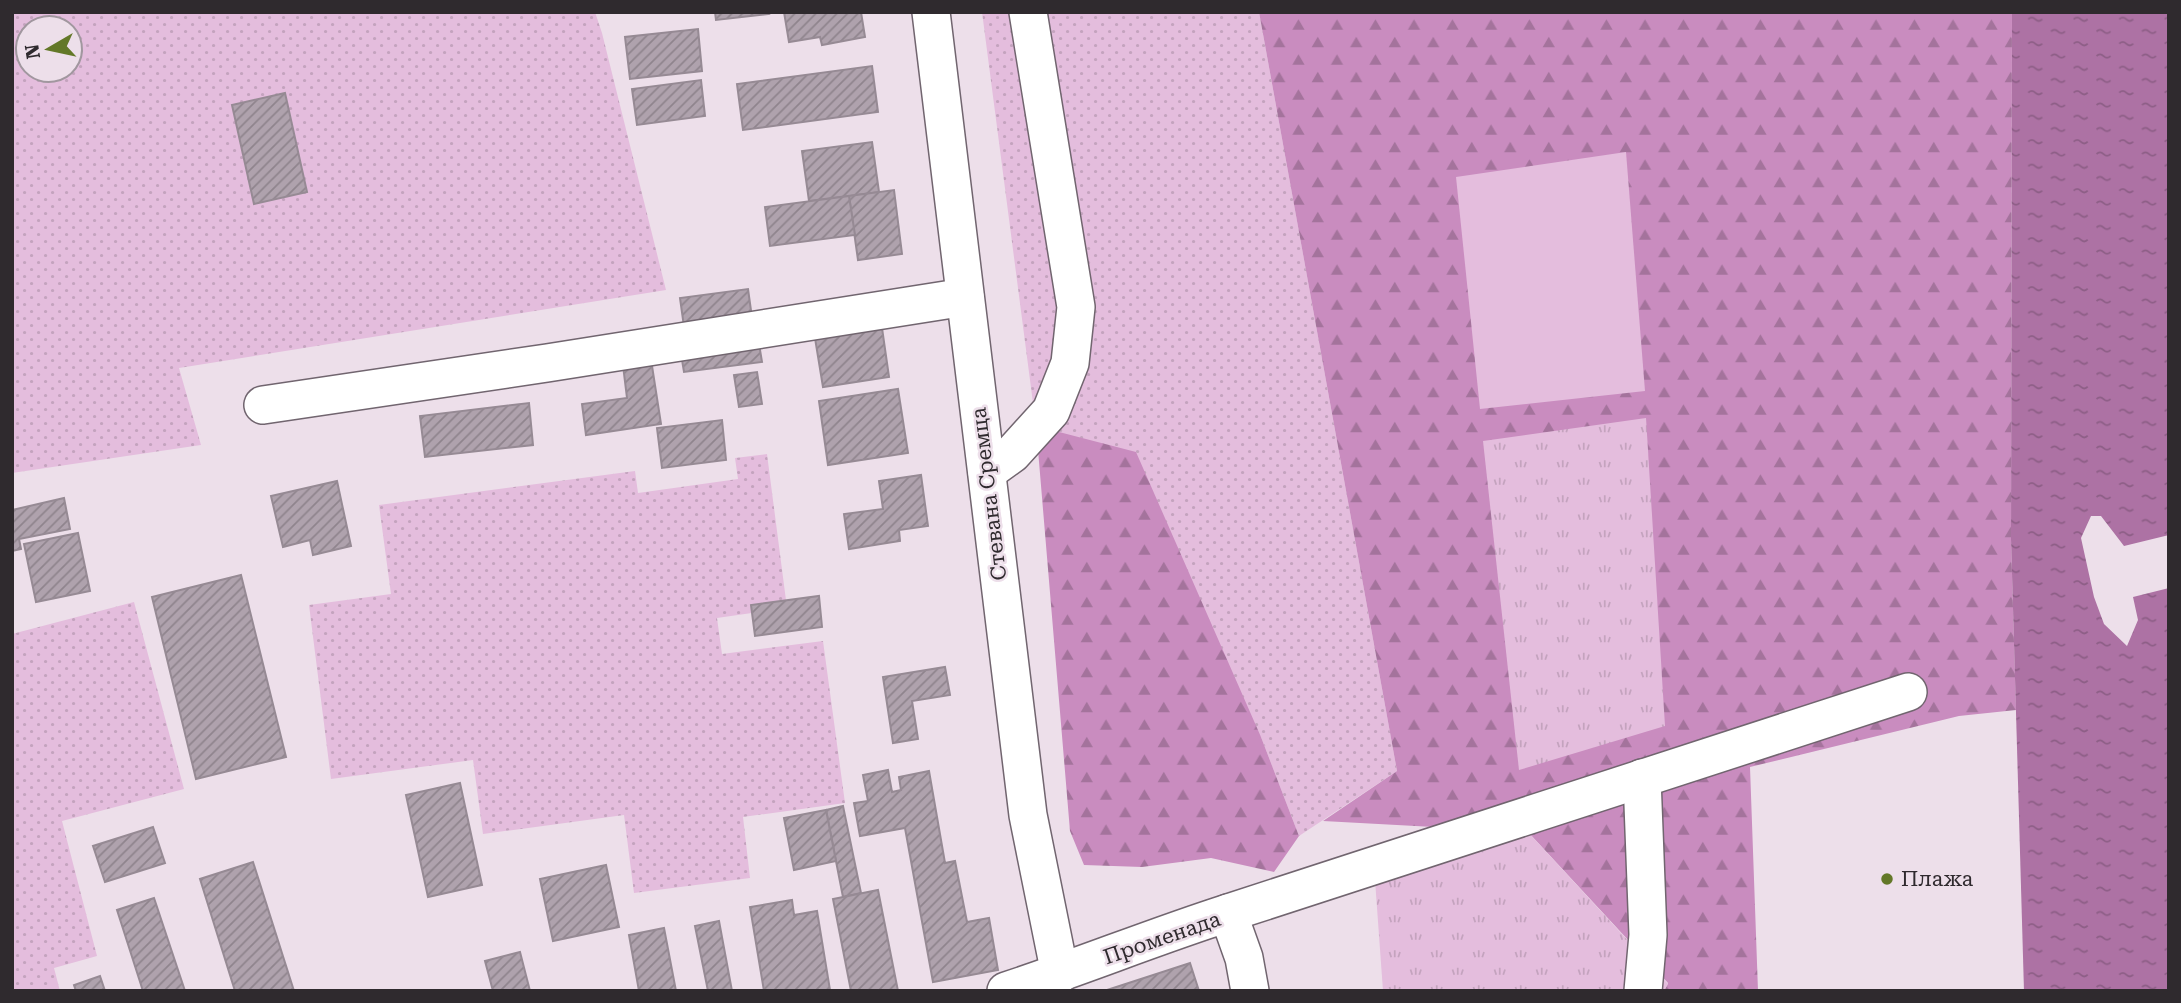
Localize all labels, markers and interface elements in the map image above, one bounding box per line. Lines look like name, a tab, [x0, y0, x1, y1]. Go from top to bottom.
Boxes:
north arrow	[14, 14, 84, 84]
text: N	[20, 42, 45, 61]
street label: Стевана Сремца	[966, 406, 1012, 582]
place label: Плажа	[1901, 867, 1974, 891]
marker: Плажа	[1879, 871, 1895, 887]
street label: Променада	[1100, 907, 1224, 969]

